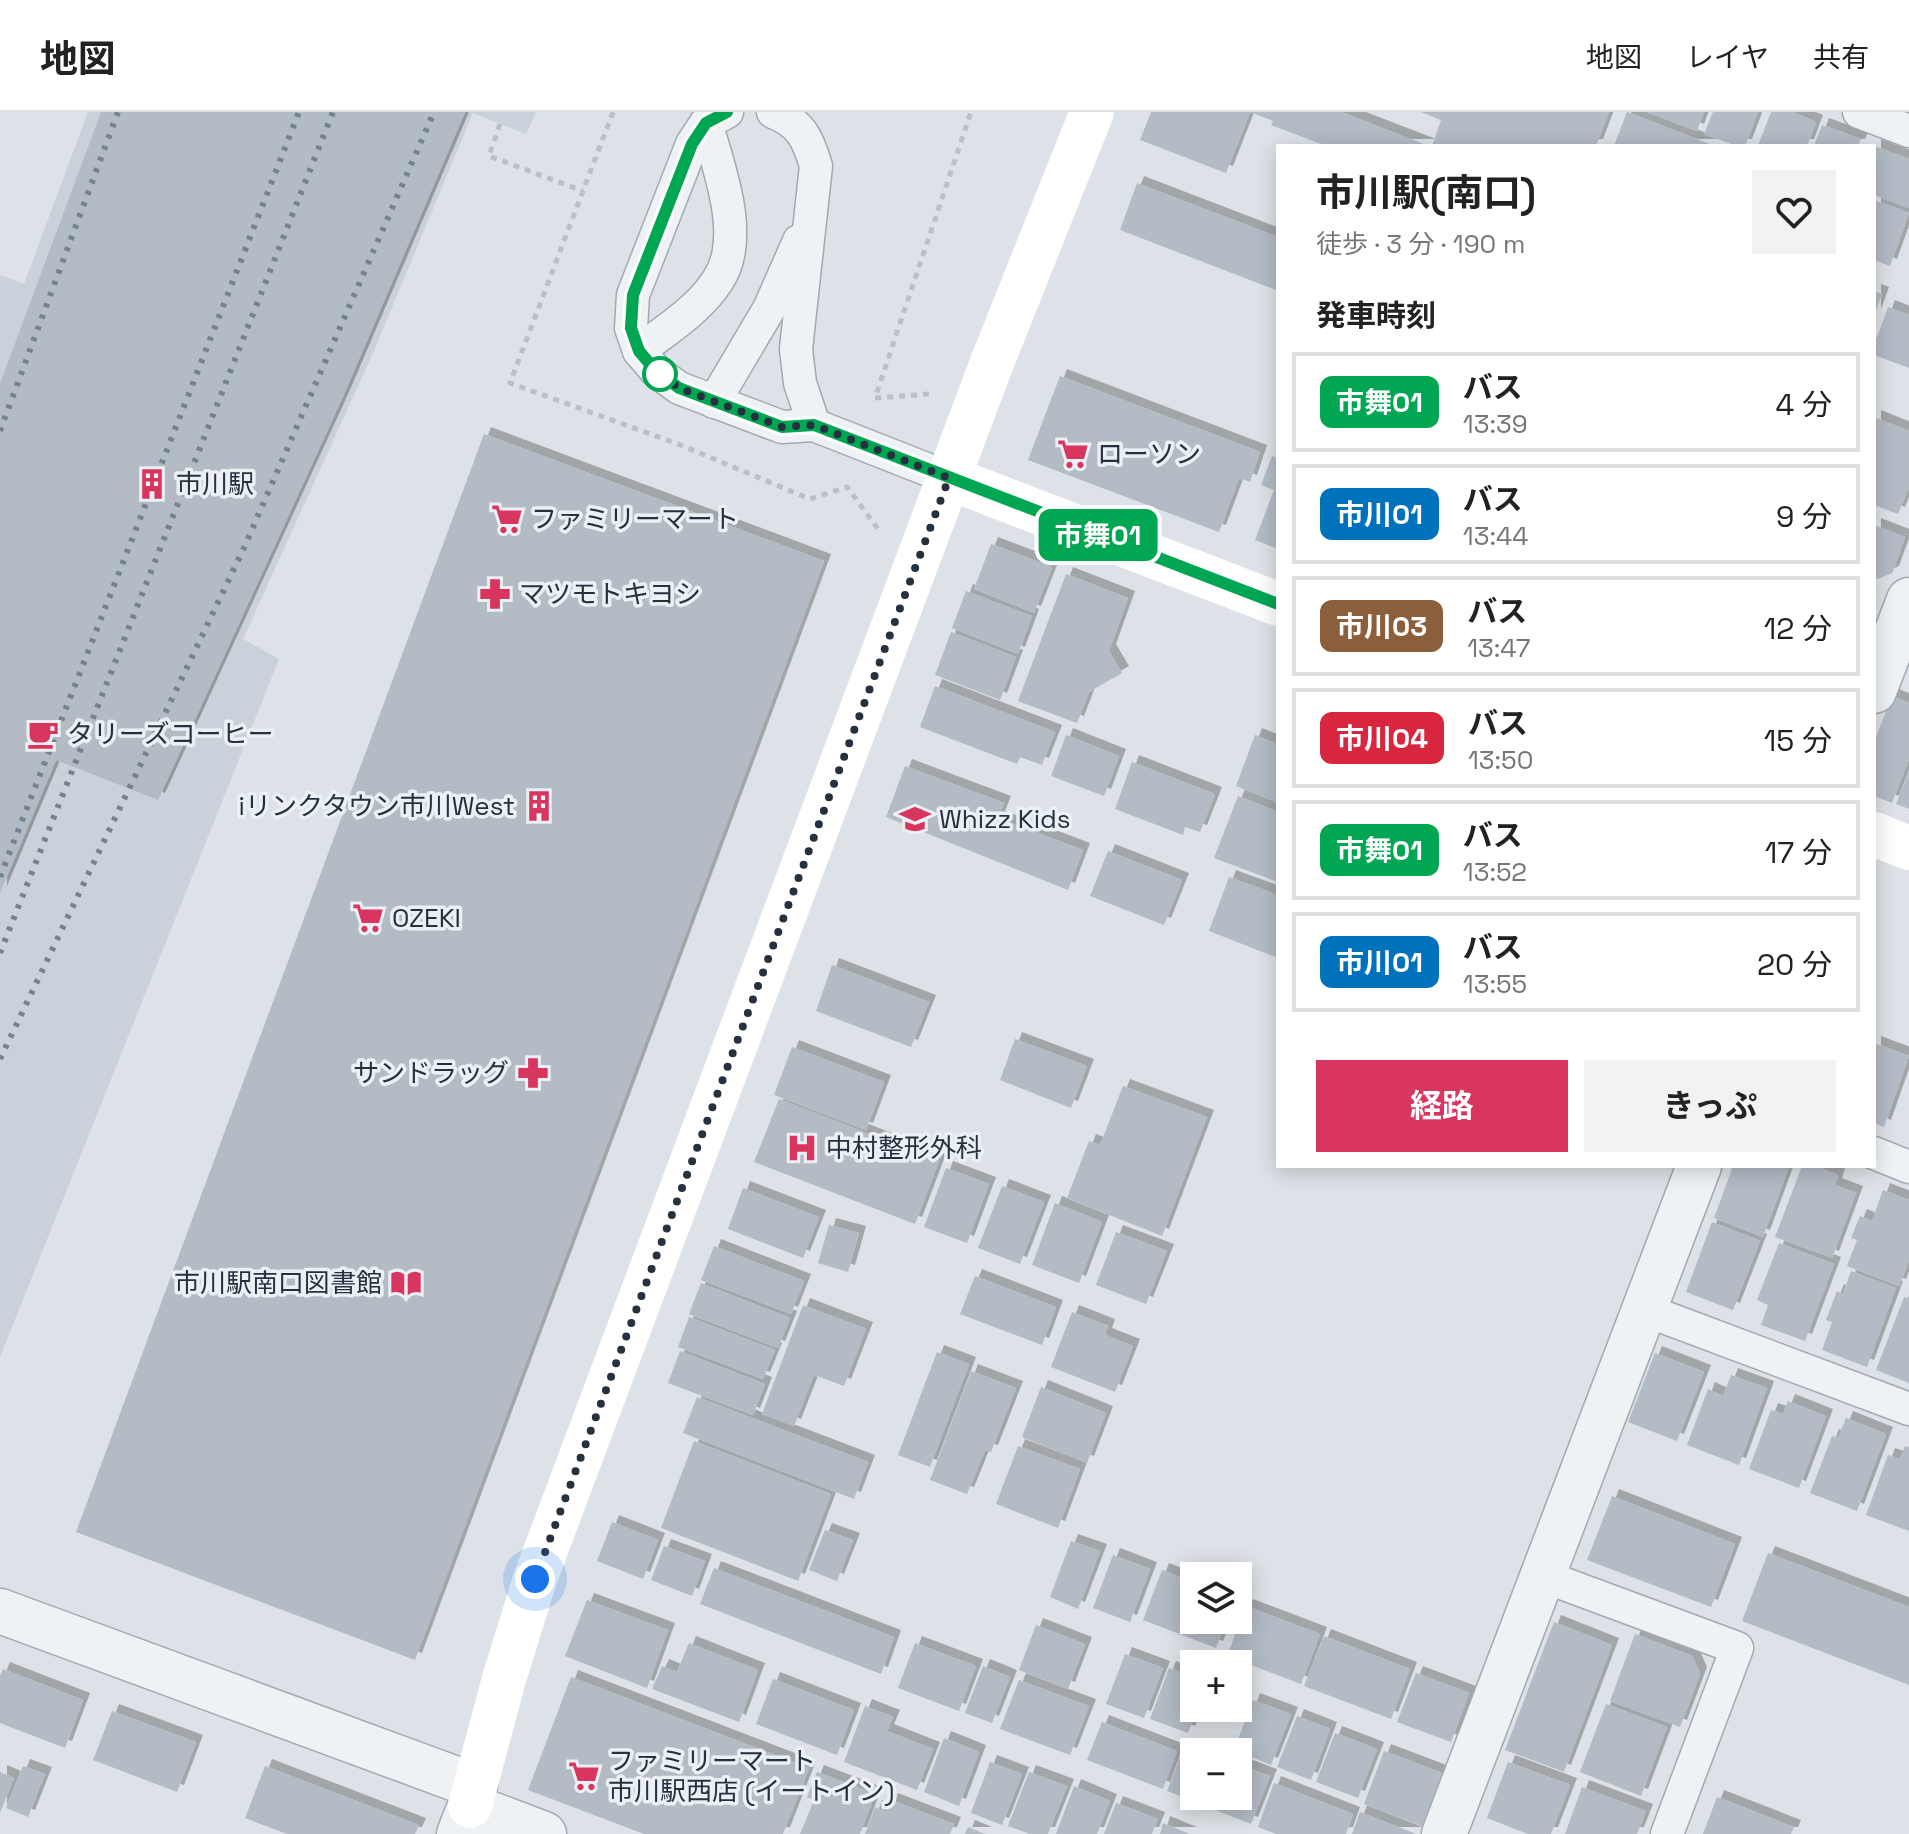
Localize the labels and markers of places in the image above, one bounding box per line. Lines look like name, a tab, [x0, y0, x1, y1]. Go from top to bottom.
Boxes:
unlabelled marker	[643, 357, 677, 391]
supermarket icon: ローソン	[1056, 437, 1090, 471]
place label: ローソン	[1097, 437, 1201, 471]
building icon: 市川駅	[135, 467, 169, 501]
place label: 市川駅	[176, 467, 254, 501]
supermarket icon: ファミリーマート	[490, 502, 524, 536]
place label: ファミリーマート	[531, 502, 739, 536]
pharmacy icon: マツモトキヨシ	[478, 577, 512, 611]
place label: マツモトキヨシ	[519, 577, 701, 611]
cafe icon: タリーズコーヒー	[26, 717, 60, 751]
place label: タリーズコーヒー	[67, 717, 274, 751]
place label: iリンクタウン市川West	[239, 789, 515, 823]
building icon: iリンクタウン市川West	[522, 789, 556, 823]
school or university icon: Whizz Kids	[898, 802, 932, 836]
place label: Whizz Kids	[939, 802, 1071, 836]
supermarket icon: OZEKI	[351, 901, 385, 935]
place label: OZEKI	[392, 901, 461, 935]
place label: サンドラッグ	[353, 1056, 509, 1090]
pharmacy icon: サンドラッグ	[516, 1056, 550, 1090]
hospital icon: 中村整形外科	[785, 1131, 819, 1165]
place label: 中村整形外科	[826, 1131, 982, 1165]
place label: 市川駅南口図書館	[174, 1266, 382, 1300]
library icon: 市川駅南口図書館	[389, 1266, 423, 1300]
place label: ファミリーマート 市川駅西店 (イートイン)	[608, 1744, 894, 1808]
supermarket icon: ファミリーマート 市川駅西店 (イートイン)	[567, 1759, 601, 1793]

